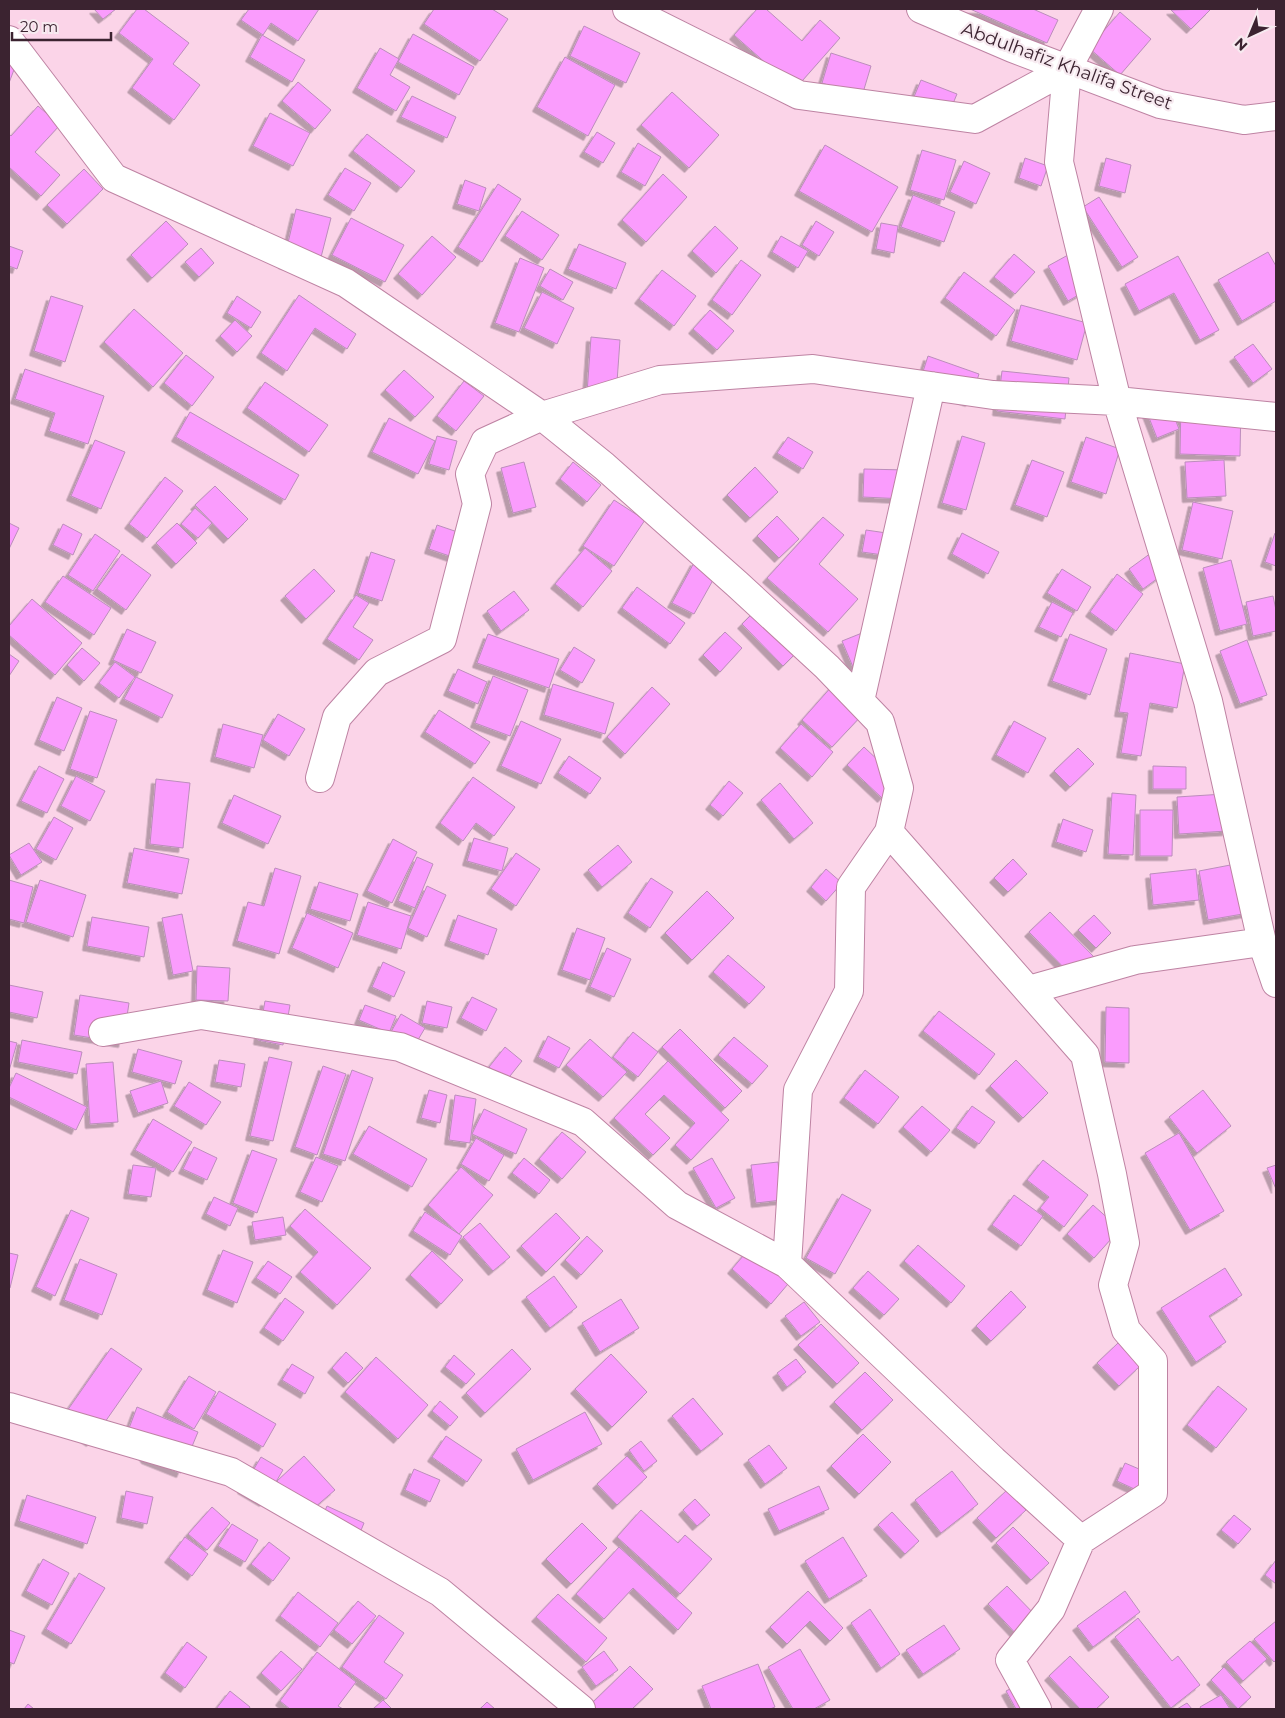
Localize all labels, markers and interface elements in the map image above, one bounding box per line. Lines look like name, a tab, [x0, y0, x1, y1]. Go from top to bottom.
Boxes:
scale bar	[12, 10, 111, 42]
north arrow	[1225, 10, 1275, 60]
text: 20 m	[20, 17, 58, 36]
street label: Abdulhafiz Khalifa Street	[959, 18, 1175, 114]
text: N	[1231, 34, 1251, 55]

